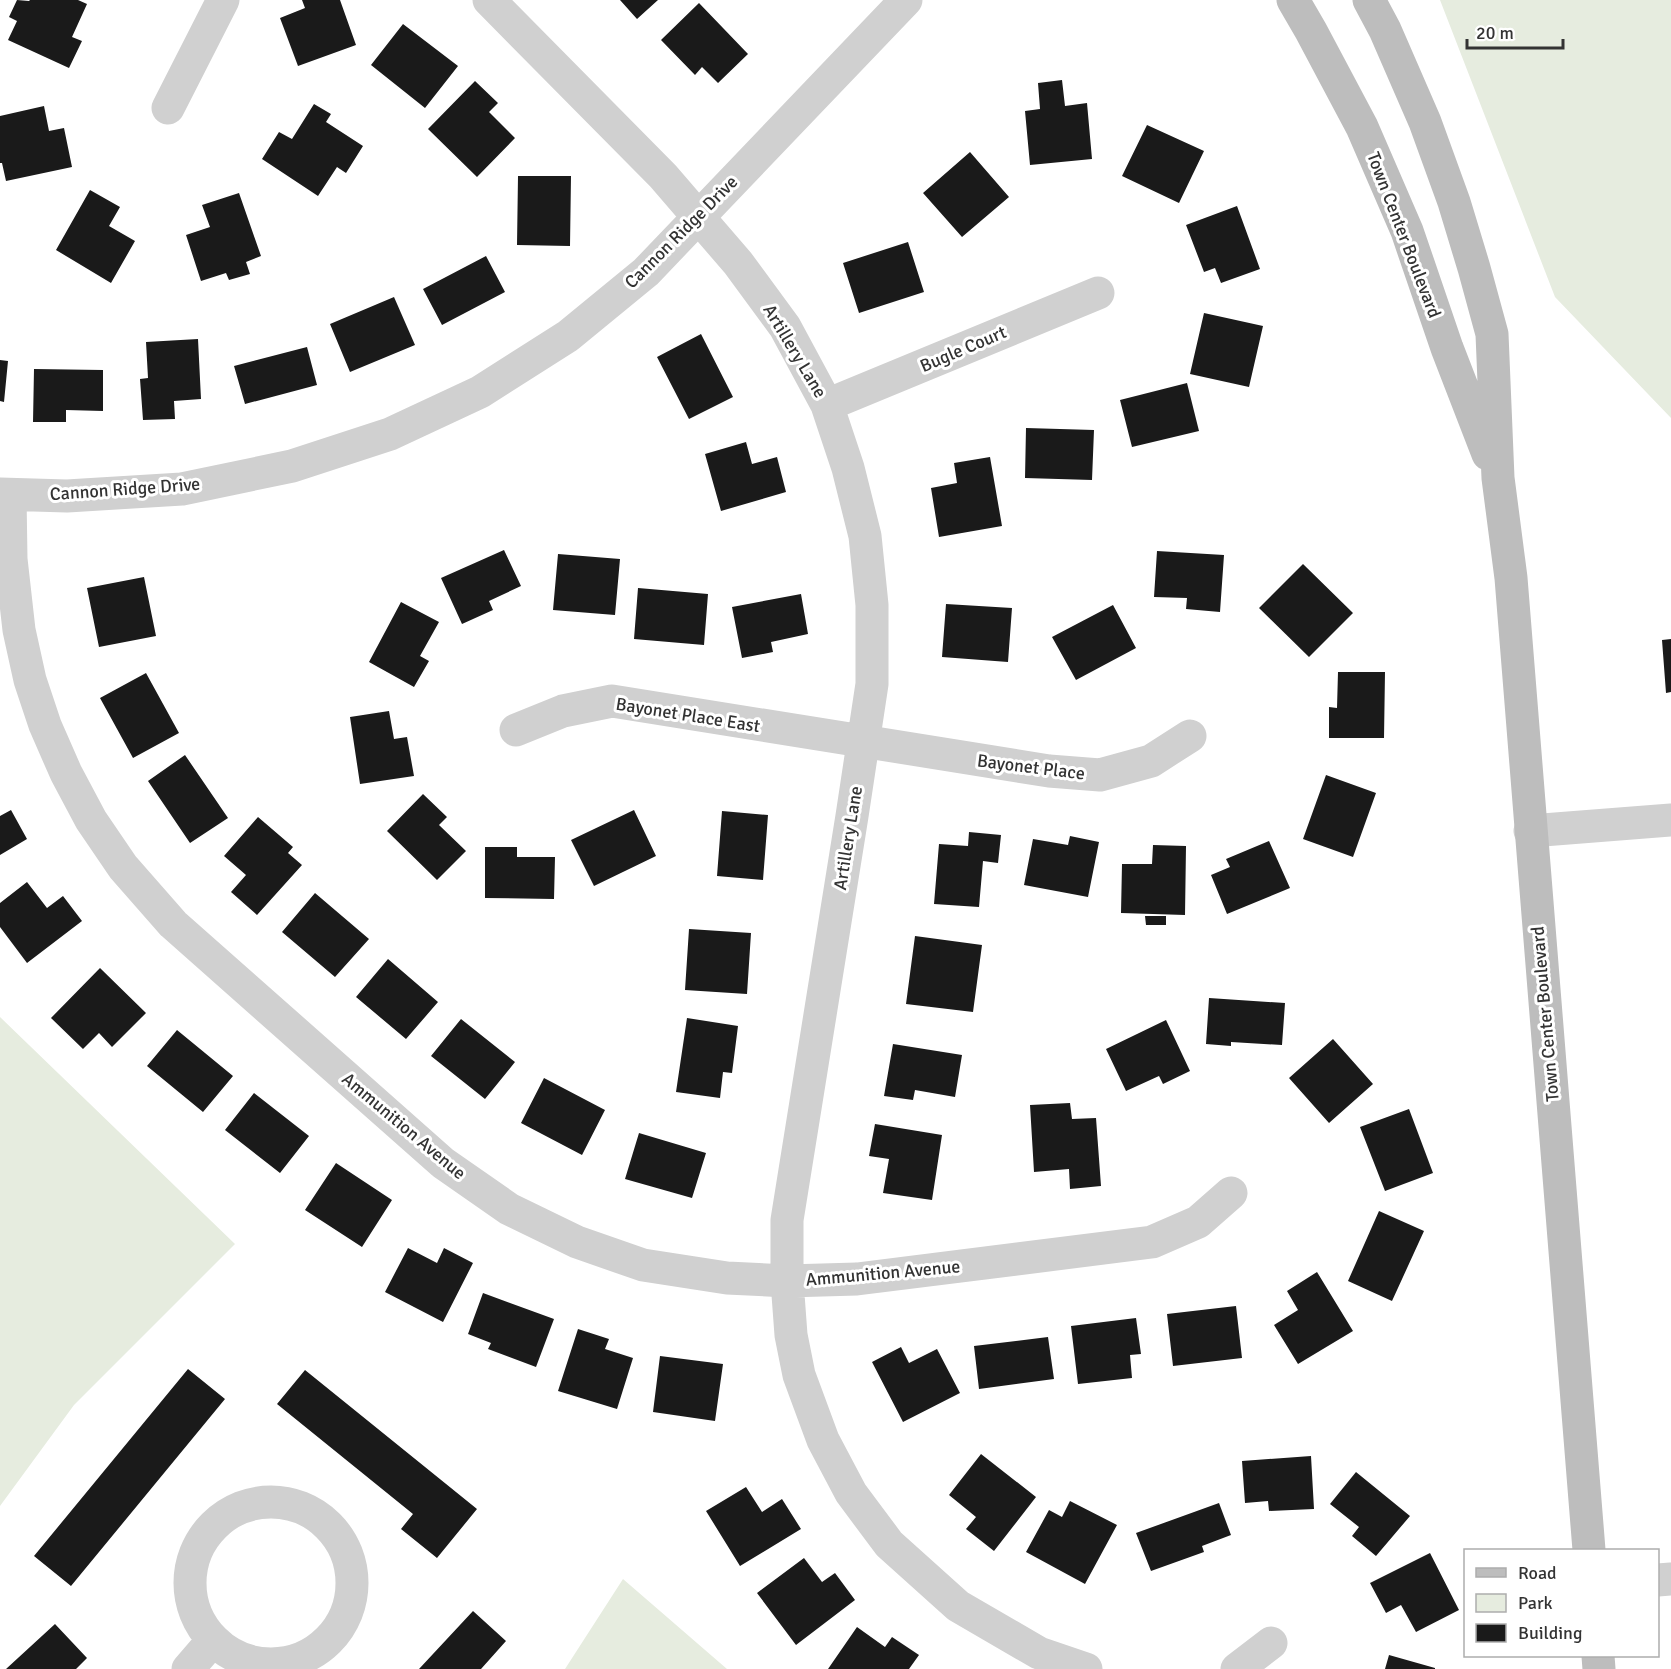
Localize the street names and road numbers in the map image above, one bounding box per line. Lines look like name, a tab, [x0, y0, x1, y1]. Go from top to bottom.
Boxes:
street label: Town Center Boulevard	[1362, 149, 1446, 321]
street label: Cannon Ridge Drive	[620, 171, 742, 293]
street label: Artillery Lane	[758, 300, 832, 402]
street label: Bugle Court	[917, 321, 1009, 377]
street label: Cannon Ridge Drive	[49, 473, 201, 505]
street label: Bayonet Place East	[614, 693, 762, 737]
street label: Bayonet Place	[976, 749, 1086, 785]
street label: Artillery Lane	[829, 784, 867, 892]
street label: Town Center Boulevard	[1526, 925, 1564, 1103]
street label: Ammunition Avenue	[338, 1068, 470, 1184]
street label: Ammunition Avenue	[805, 1255, 961, 1291]

